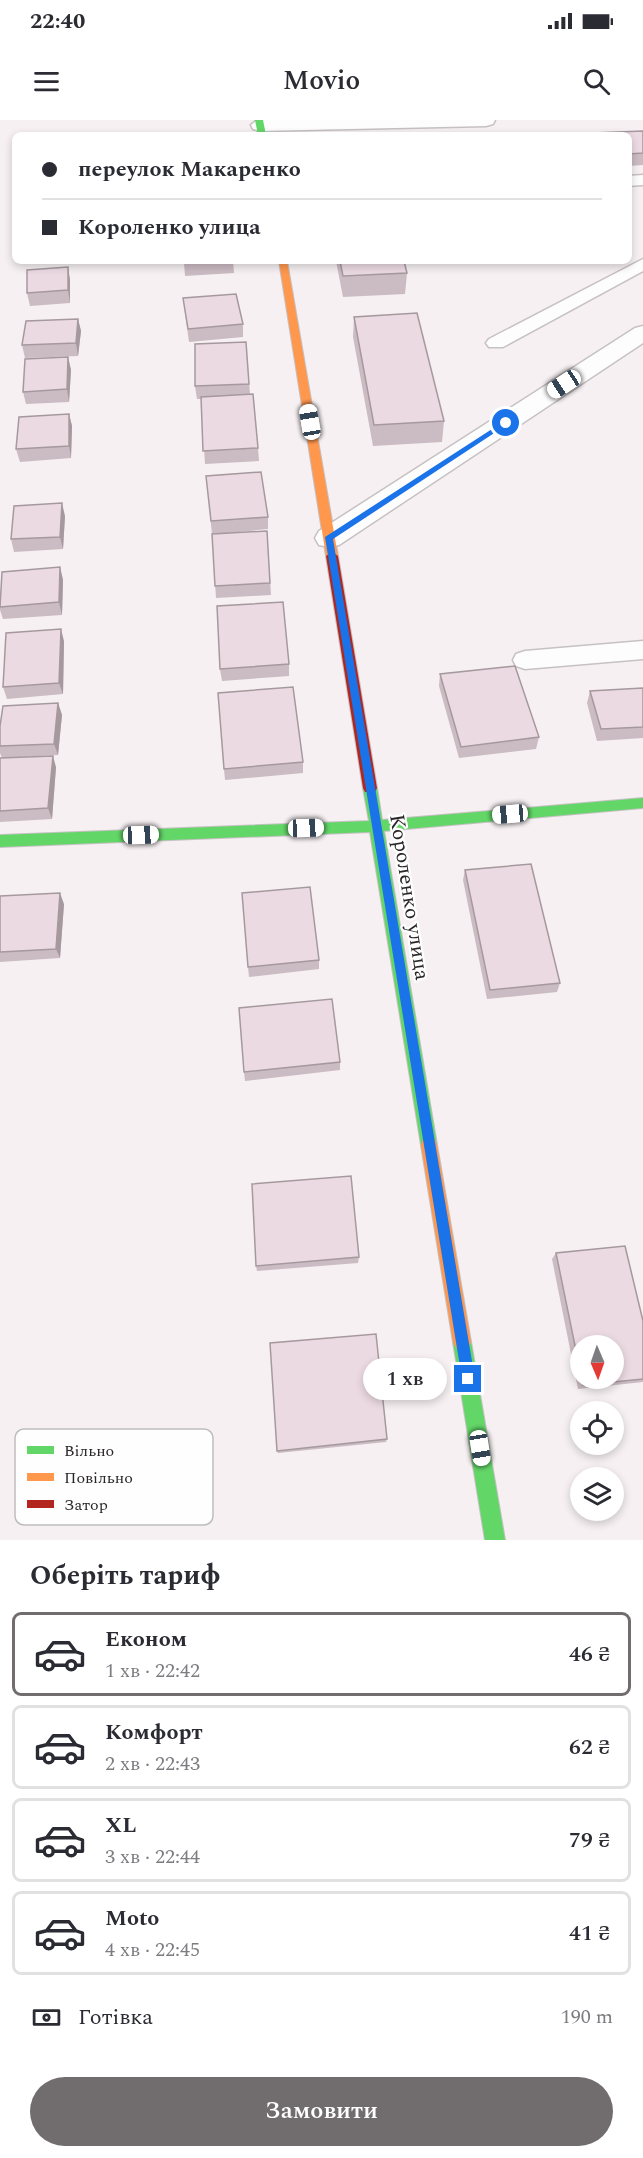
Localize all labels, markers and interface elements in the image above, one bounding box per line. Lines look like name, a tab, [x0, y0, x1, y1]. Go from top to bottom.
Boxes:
text: 22:40	[30, 5, 85, 38]
text: Movio	[283, 60, 360, 102]
icon: menu	[30, 65, 63, 98]
icon: search	[580, 65, 613, 98]
text: переулок Макаренко	[78, 153, 301, 186]
text: Короленко улица	[78, 211, 261, 244]
car	[544, 367, 584, 401]
car	[298, 403, 322, 441]
route start	[492, 409, 519, 436]
car	[491, 803, 529, 825]
street label: Короленко улица	[380, 812, 438, 983]
car	[288, 818, 324, 838]
car	[123, 825, 159, 845]
north arrow	[570, 1335, 624, 1389]
map controls	[570, 1335, 624, 1521]
callout: 1 хв	[363, 1358, 447, 1400]
text: 1 хв	[387, 1364, 423, 1394]
route end	[454, 1365, 481, 1392]
button: locate	[570, 1401, 624, 1455]
legend	[15, 1429, 213, 1525]
car	[468, 1429, 492, 1467]
text: Вільно	[64, 1439, 114, 1463]
text: Повільно	[64, 1466, 133, 1490]
button: layers	[570, 1467, 624, 1521]
text: Затор	[64, 1493, 108, 1517]
text: Оберіть тариф	[30, 1555, 220, 1597]
text: Економ	[105, 1623, 187, 1656]
icon: car	[33, 1627, 87, 1681]
text: 46 ₴	[569, 1638, 610, 1671]
text: 1 хв · 22:42	[105, 1656, 200, 1686]
text: Комфорт	[105, 1716, 203, 1749]
icon: car	[33, 1720, 87, 1774]
text: 62 ₴	[569, 1731, 610, 1764]
text: 2 хв · 22:43	[105, 1749, 200, 1779]
text: XL	[105, 1809, 136, 1842]
icon: car	[33, 1813, 87, 1867]
text: 79 ₴	[569, 1824, 610, 1857]
text: 3 хв · 22:44	[105, 1842, 200, 1872]
text: Moto	[105, 1902, 159, 1935]
icon: car	[33, 1906, 87, 1960]
text: 41 ₴	[569, 1917, 610, 1950]
text: 4 хв · 22:45	[105, 1935, 200, 1965]
icon: cash	[30, 2001, 63, 2034]
text: Готівка	[78, 2001, 153, 2034]
text: 190 m	[561, 2002, 613, 2032]
button: Замовити	[30, 2077, 613, 2146]

